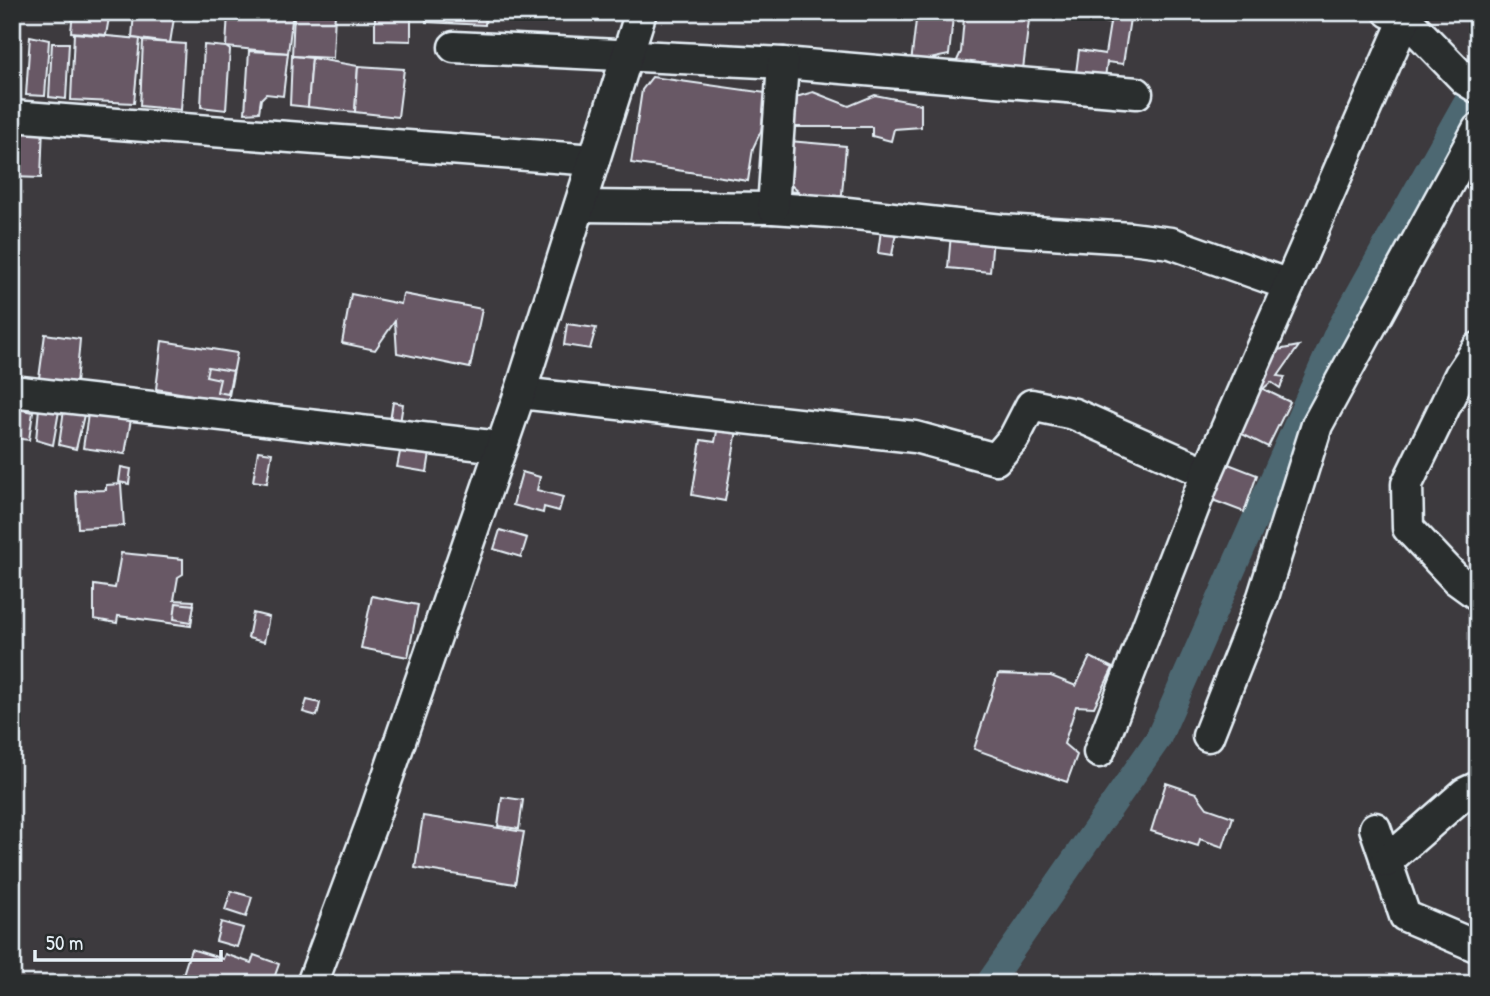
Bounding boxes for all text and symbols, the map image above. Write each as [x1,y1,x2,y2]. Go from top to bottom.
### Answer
scale bar [35,919,220,963]
text: 50 m [46,928,83,957]

